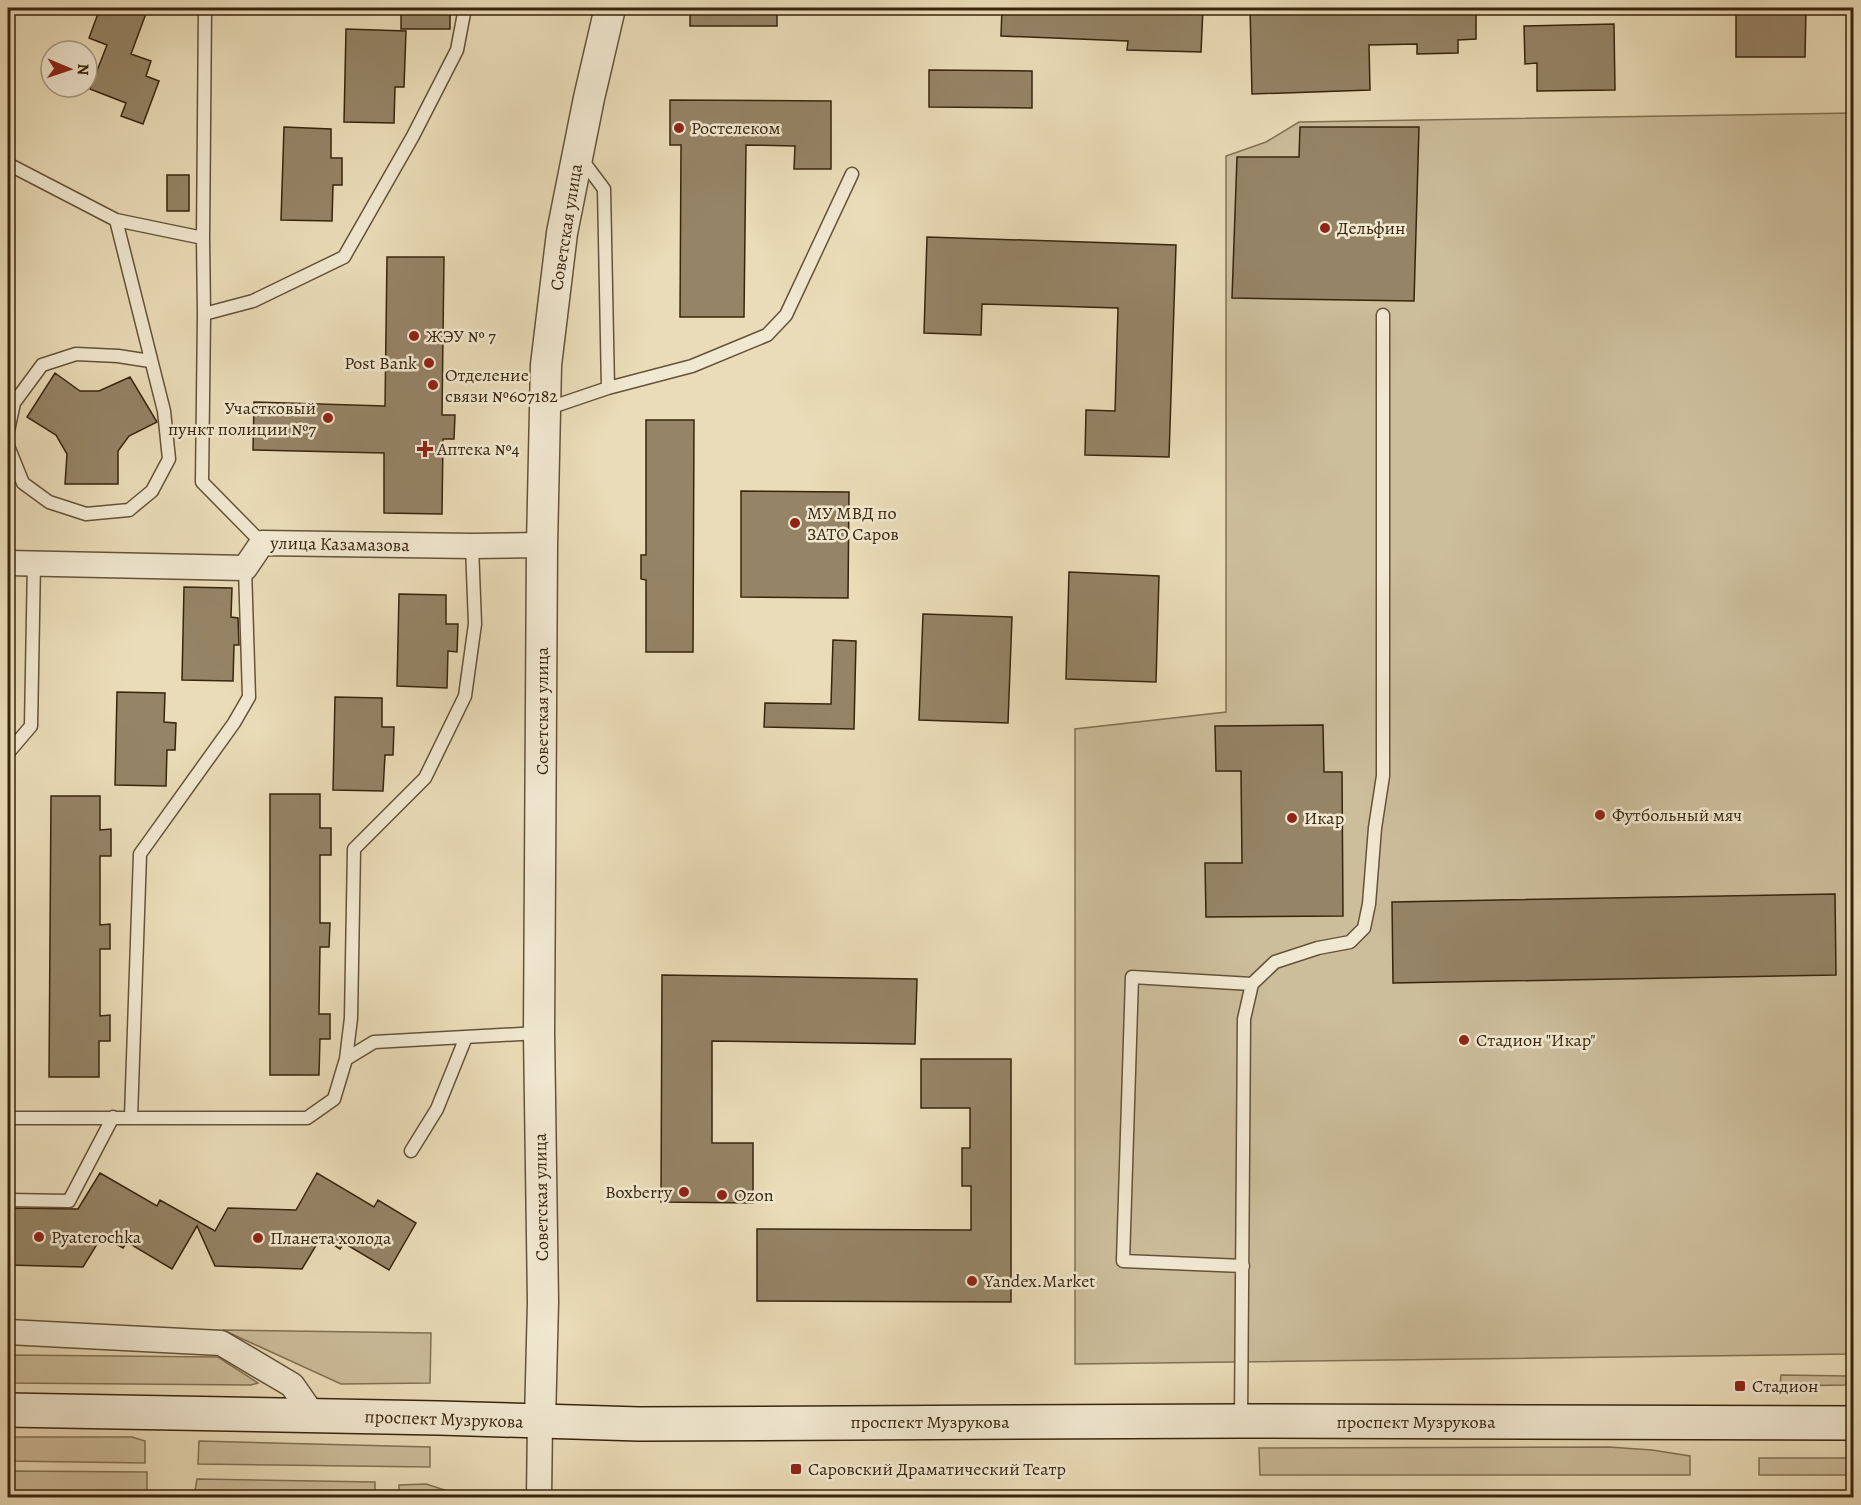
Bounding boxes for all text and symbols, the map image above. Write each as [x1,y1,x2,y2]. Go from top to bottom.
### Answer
north arrow [39,39,99,99]
text: N [72,63,94,76]
place label: Ростелеком [691,116,781,140]
marker: Ростелеком [672,121,686,135]
street label: Советская улица [544,161,588,292]
place label: Дельфин [1337,216,1406,240]
marker: Дельфин [1318,221,1332,235]
place label: ЖЭУ № 7 [426,324,496,348]
marker: ЖЭУ № 7 [407,329,421,343]
place label: Post Bank [344,351,417,375]
marker: Post Bank [422,356,436,370]
place label: Отделение связи №607182 [445,363,558,408]
marker: Отделение связи №607182 [426,378,440,392]
place label: Участковый пункт полиции №7 [168,396,316,441]
marker: Участковый пункт полиции №7 [321,411,335,425]
place label: Аптека №4 [436,437,520,461]
marker: Аптека №4 [418,442,432,456]
place label: МУ МВД по ЗАТО Саров [807,501,899,546]
marker: МУ МВД по ЗАТО Саров [788,516,802,530]
street label: улица Казамазова [269,531,410,557]
street label: Советская улица [530,646,554,775]
place label: Футбольный мяч [1612,803,1742,827]
place label: Икар [1304,806,1344,830]
marker: Футбольный мяч [1593,808,1607,822]
marker: Икар [1285,811,1299,825]
place label: Стадион "Икар" [1476,1028,1596,1052]
marker: Стадион "Икар" [1457,1033,1471,1047]
street label: Советская улица [528,1132,554,1261]
place label: Boxberry [605,1180,673,1204]
place label: Ozon [734,1183,774,1207]
marker: Boxberry [677,1185,691,1199]
marker: Ozon [715,1188,729,1202]
place label: Pyaterochka [51,1225,142,1249]
place label: Планета холода [270,1226,392,1250]
marker: Pyaterochka [32,1230,46,1244]
marker: Планета холода [251,1231,265,1245]
place label: Yandex.Market [983,1269,1095,1293]
marker: Yandex.Market [965,1274,979,1288]
place label: Стадион [1752,1374,1819,1398]
marker: Стадион [1733,1379,1747,1393]
street label: проспект Музрукова [364,1404,525,1434]
street label: проспект Музрукова [851,1410,1010,1434]
street label: проспект Музрукова [1337,1410,1496,1434]
place label: Саровский Драматический Театр [808,1457,1066,1481]
marker: Саровский Драматический Театр [789,1462,803,1476]

